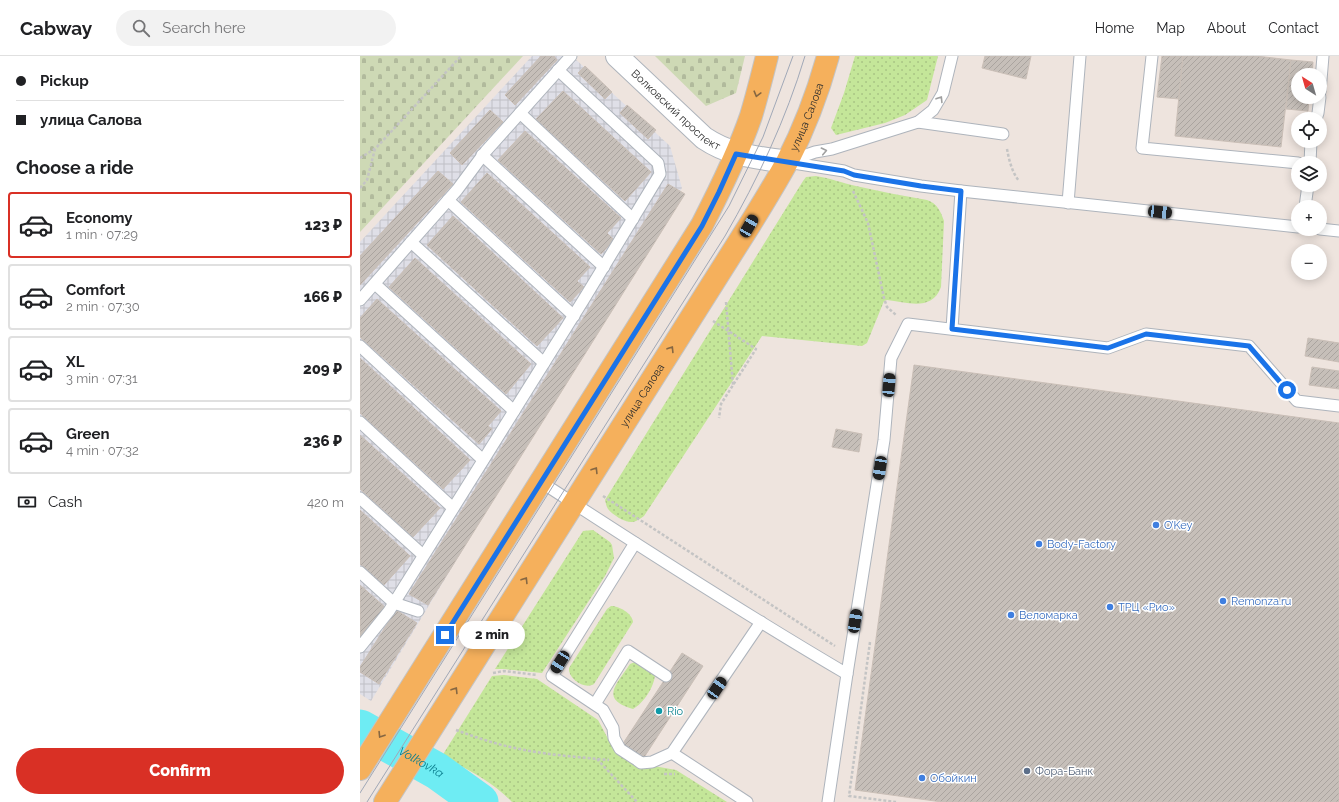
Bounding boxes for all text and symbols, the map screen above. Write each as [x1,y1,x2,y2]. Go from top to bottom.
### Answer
search box [116,10,396,46]
text: Cabway [20,17,92,39]
icon: search [130,17,152,39]
text: Search here [162,19,246,37]
text: Home [1095,20,1134,36]
text: Map [1156,20,1185,36]
text: About [1207,20,1246,36]
text: Contact [1268,20,1319,36]
street label: Волковский проспект [629,67,723,153]
north arrow [1291,68,1327,104]
map controls [1291,68,1327,280]
text: Pickup [40,72,89,90]
street label: улица Салова [787,81,826,153]
one-way arrow [753,90,762,97]
one-way arrow [935,96,942,103]
text: улица Салова [40,111,142,129]
button: locate [1291,112,1327,148]
one-way arrow [821,147,827,155]
button: layers [1291,156,1327,192]
text: Choose a ride [16,157,134,178]
button: + [1291,200,1327,236]
car [1147,205,1173,219]
icon: car [18,207,54,243]
text: Economy [66,209,133,227]
car [738,213,760,239]
text: 123 ₽ [305,216,342,234]
text: 1 min · 07:29 [66,227,138,242]
button: − [1291,244,1327,280]
icon: car [18,279,54,315]
text: Comfort [66,281,125,299]
text: 166 ₽ [304,288,342,306]
text: 2 min · 07:30 [66,299,140,314]
one-way arrow [667,346,674,353]
icon: car [18,351,54,387]
text: XL [66,353,84,371]
text: 209 ₽ [303,360,342,378]
street label: улица Салова [617,361,667,429]
text: 3 min · 07:31 [66,371,137,386]
car [882,373,896,397]
route start [1278,381,1296,399]
icon: car [18,423,54,459]
text: Green [66,425,110,443]
text: 236 ₽ [303,432,342,450]
text: 4 min · 07:32 [66,443,139,458]
car [872,455,888,481]
one-way arrow [590,467,597,474]
icon: cash [16,491,38,513]
text: Cash [48,493,82,511]
text: 420 m [307,495,344,510]
place label: O’Key [1164,519,1192,532]
marker: O’Key [1151,520,1161,530]
place label: Body-Factory [1047,538,1116,551]
marker: Body-Factory [1034,539,1044,549]
one-way arrow [520,577,528,584]
place label: Remonza.ru [1231,595,1291,608]
marker: Remonza.ru [1218,596,1228,606]
place label: ТРЦ «Рио» [1118,601,1175,614]
marker: ТРЦ «Рио» [1105,602,1115,612]
car [847,608,863,634]
place label: Веломарка [1019,609,1078,622]
marker: Веломарка [1006,610,1016,620]
callout: 2 min [459,621,525,649]
route end [436,626,454,644]
text: 2 min [475,627,509,642]
car [549,649,571,675]
car [705,675,729,701]
one-way arrow [451,687,458,694]
place label: Rio [667,705,684,718]
marker: Rio [654,706,664,716]
one-way arrow [379,731,386,738]
water label: Volkovka [396,744,446,781]
button: Confirm [16,748,344,794]
place label: Фора-Банк [1035,765,1093,778]
marker: Фора-Банк [1022,766,1032,776]
place label: Обойкин [930,772,977,785]
marker: Обойкин [917,773,927,783]

